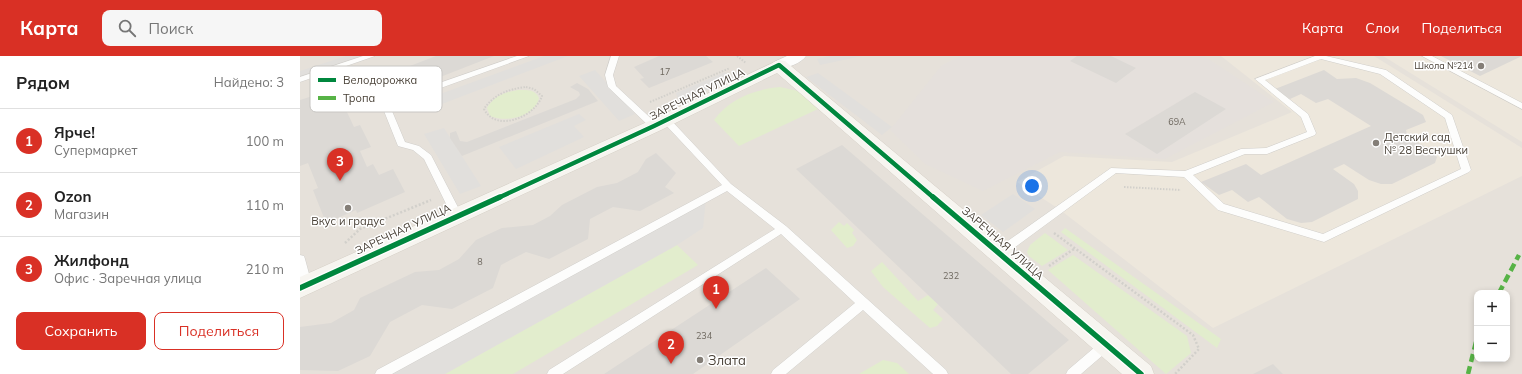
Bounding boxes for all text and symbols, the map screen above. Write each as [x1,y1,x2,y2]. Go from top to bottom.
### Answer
search box [102,10,382,46]
text: Карта [20,16,78,40]
icon: search [116,17,138,39]
text: Поиск [148,19,193,38]
text: Карта [1302,19,1343,37]
text: Слои [1365,19,1400,37]
text: Поделиться [1422,19,1502,37]
place label: Школа №214 [1414,60,1474,71]
marker: Школа №214 [1476,61,1486,71]
street label: ЗАРЕЧНАЯ УЛИЦА [647,65,747,123]
legend [310,66,442,112]
house number: 17 [660,66,670,77]
text: Рядом [16,72,70,93]
text: Велодорожка [343,73,417,87]
text: Найдено: 3 [214,74,284,90]
text: Тропа [343,91,375,105]
house number: 69А [1168,116,1186,127]
text: Ярче! [54,123,95,142]
place label: Детский сад № 28 Веснушки [1384,130,1468,157]
text: 1 [25,133,33,149]
text: 100 m [246,133,284,149]
marker: Детский сад № 28 Веснушки [1371,138,1381,148]
text: Супермаркет [54,142,137,158]
pin: 3 [327,148,353,181]
your location [1022,176,1042,196]
text: Ozon [54,187,91,206]
text: 2 [25,197,33,213]
text: 110 m [246,197,284,213]
street label: ЗАРЕЧНАЯ УЛИЦА [353,201,453,257]
marker: Вкус и градус [343,203,353,213]
street label: ЗАРЕЧНАЯ УЛИЦА [959,204,1047,282]
text: Магазин [54,206,109,222]
place label: Вкус и градус [311,214,385,228]
text: Жилфонд [54,251,129,270]
house number: 8 [477,256,483,267]
text: 3 [25,261,33,277]
text: 210 m [246,261,284,277]
text: Офис · Заречная улица [54,270,202,286]
house number: 232 [943,270,959,281]
pin: 1 [703,276,729,309]
map controls [1474,290,1510,362]
button: + [1474,290,1510,326]
button: Сохранить [16,312,146,350]
button: Поделиться [154,312,284,350]
button: − [1474,326,1510,362]
house number: 234 [696,330,713,341]
pin: 2 [658,331,684,364]
place label: Злата [708,352,746,368]
marker: Злата [695,355,705,365]

